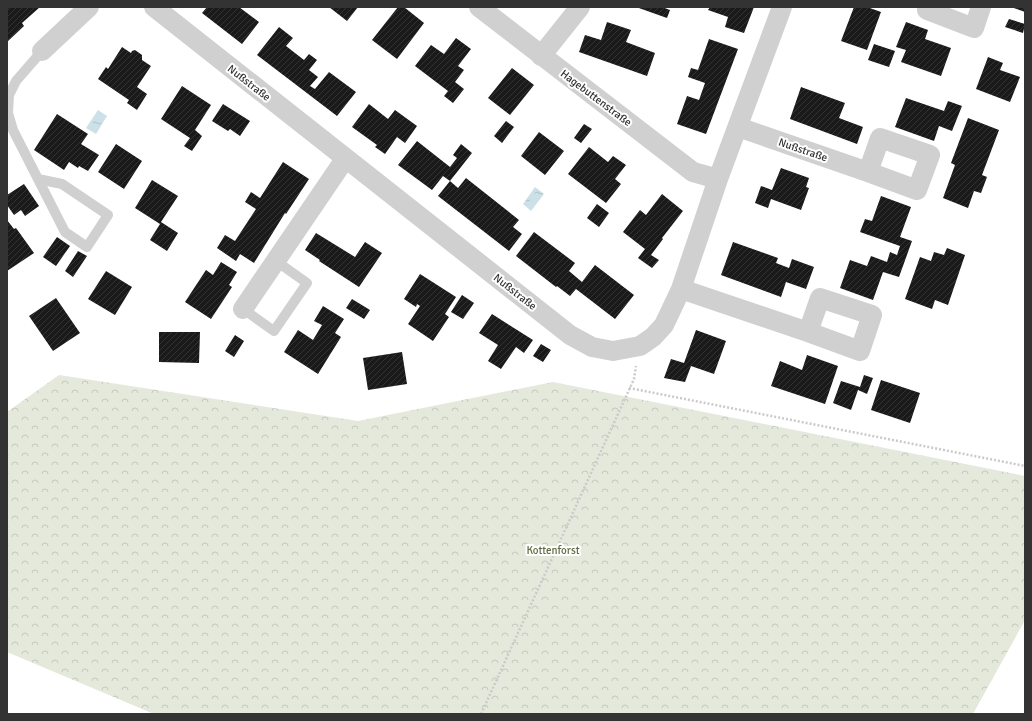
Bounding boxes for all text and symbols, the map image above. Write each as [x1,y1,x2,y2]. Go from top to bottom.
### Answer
street label: Nußstraße [225,62,273,104]
street label: Hagebuttenstraße [558,67,634,129]
street label: Nußstraße [777,136,829,164]
street label: Nußstraße [491,271,539,313]
park label: Kottenforst [526,544,580,557]

